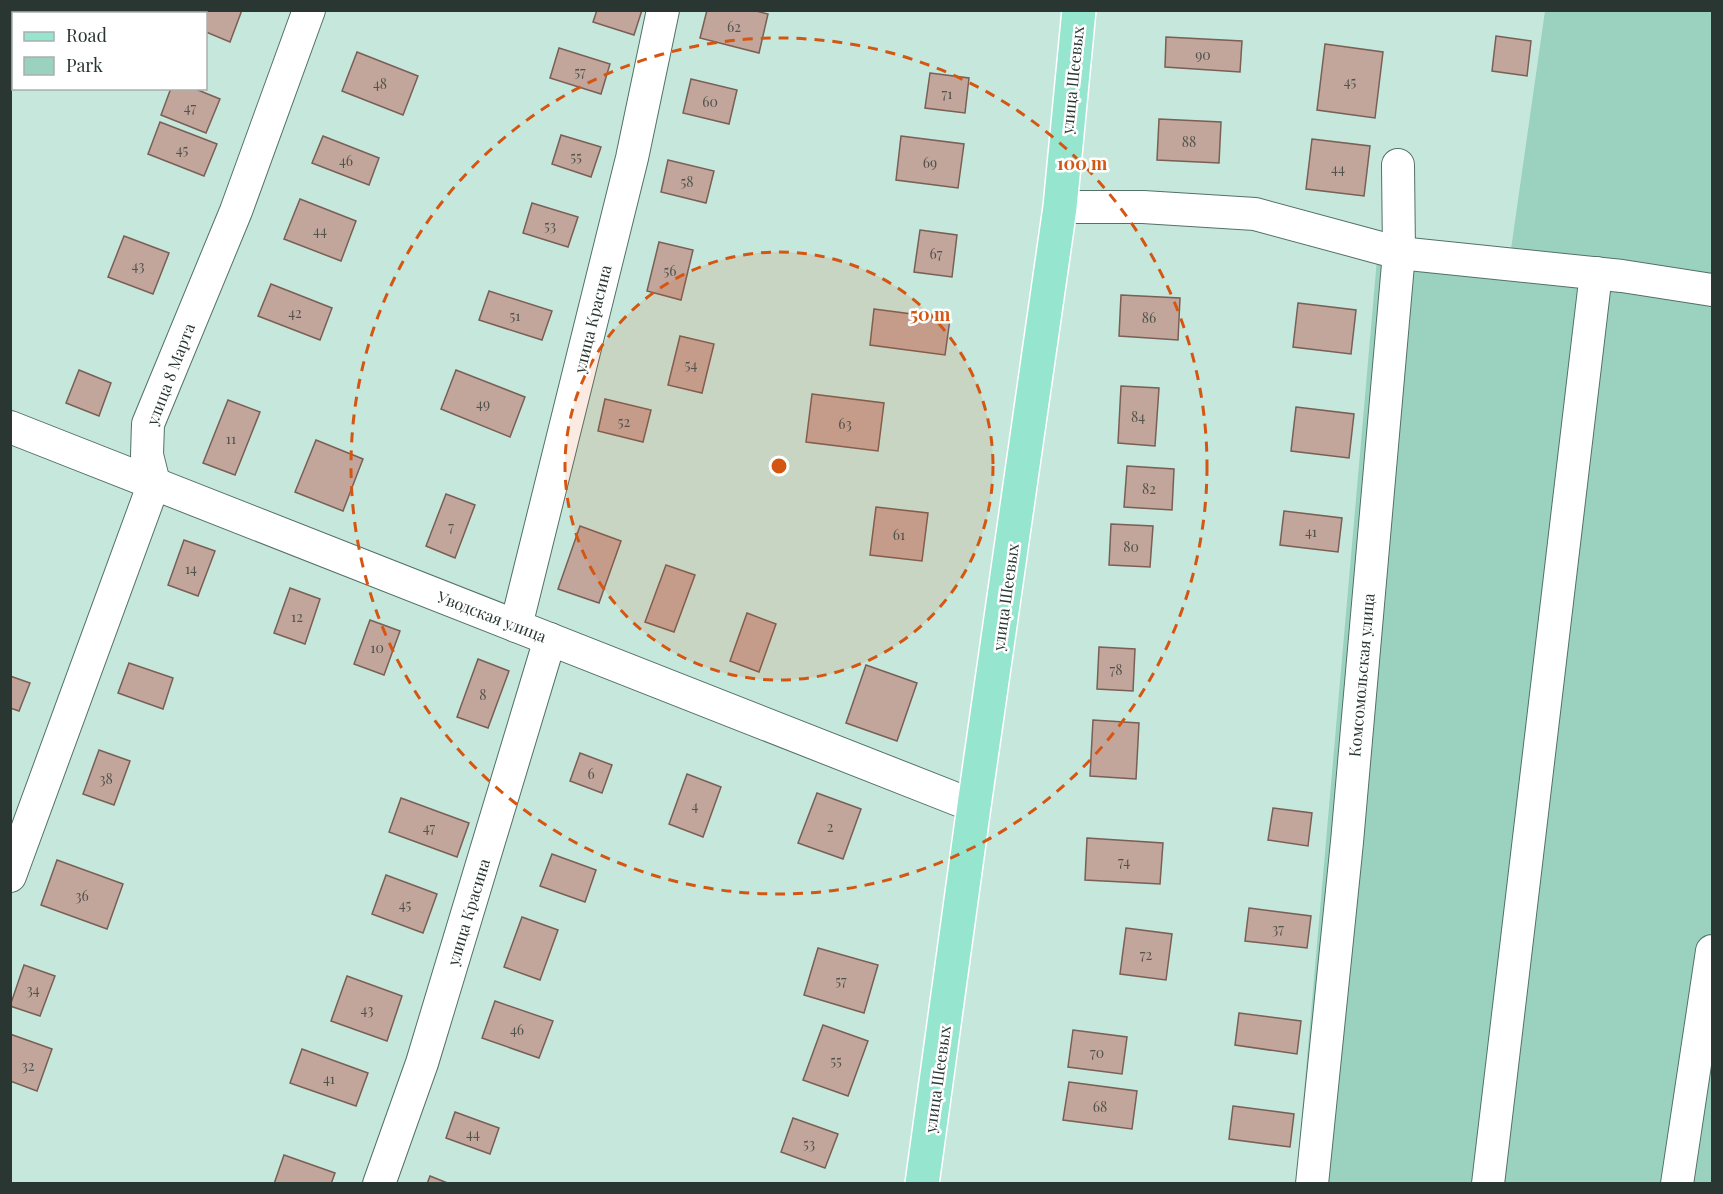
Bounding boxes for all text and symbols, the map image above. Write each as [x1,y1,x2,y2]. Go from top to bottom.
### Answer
legend [12,12,207,90]
house number: 62 [727,17,741,36]
text: Road [66,23,107,47]
street label: улица Шеевых [1056,24,1088,136]
house number: 90 [1195,45,1211,64]
text: Park [66,53,103,77]
house number: 57 [574,62,586,81]
house number: 45 [1344,72,1357,91]
house number: 48 [373,74,387,93]
house number: 71 [942,84,952,103]
house number: 60 [702,92,718,111]
house number: 47 [184,98,197,117]
house number: 88 [1182,132,1196,151]
house number: 45 [176,140,189,159]
house number: 55 [570,147,582,166]
house number: 46 [339,151,353,170]
text: 100 m [1057,151,1108,175]
house number: 69 [923,153,937,172]
house number: 44 [1331,159,1345,178]
house number: 58 [680,172,694,191]
house number: 53 [544,216,556,235]
house number: 44 [313,221,327,240]
house number: 67 [930,244,943,263]
house number: 43 [132,256,144,275]
house number: 56 [663,261,677,280]
street label: улица Красина [568,263,616,376]
text: 50 m [910,302,951,326]
house number: 42 [288,303,302,322]
house number: 51 [510,306,521,325]
house number: 86 [1142,308,1156,327]
street label: улица 8 Марта [141,320,199,429]
house number: 54 [685,355,697,374]
house number: 49 [476,394,490,413]
house number: 84 [1131,407,1145,426]
house number: 52 [618,412,631,431]
house number: 63 [838,414,852,433]
house number: 11 [226,429,236,448]
centre of rings [769,456,789,476]
house number: 82 [1142,479,1156,498]
house number: 7 [448,517,454,536]
house number: 41 [1305,522,1317,541]
house number: 61 [893,525,905,544]
house number: 80 [1123,537,1139,556]
street label: улица Шеевых [987,541,1023,653]
house number: 14 [185,559,197,578]
street label: Уводская улица [433,585,550,646]
street label: Комсомольская улица [1343,592,1379,758]
house number: 12 [291,607,303,626]
house number: 10 [370,638,384,657]
house number: 78 [1110,660,1122,679]
house number: 8 [479,685,487,704]
house number: 6 [587,764,595,783]
house number: 38 [99,769,113,788]
house number: 4 [692,796,699,815]
house number: 2 [827,817,834,836]
house number: 47 [423,818,436,837]
house number: 74 [1118,852,1130,871]
street label: улица Красина [441,856,494,969]
house number: 36 [75,886,89,905]
house number: 45 [399,895,412,914]
house number: 37 [1272,919,1284,938]
house number: 72 [1140,945,1152,964]
house number: 57 [835,971,847,990]
house number: 34 [26,980,40,999]
house number: 43 [361,1000,373,1019]
house number: 46 [510,1020,524,1039]
street label: улица Шеевых [919,1023,955,1135]
house number: 70 [1090,1043,1104,1062]
house number: 55 [830,1051,842,1070]
house number: 32 [21,1056,35,1075]
house number: 41 [323,1069,335,1088]
house number: 68 [1093,1097,1107,1116]
house number: 44 [466,1124,480,1143]
house number: 53 [803,1134,815,1153]

